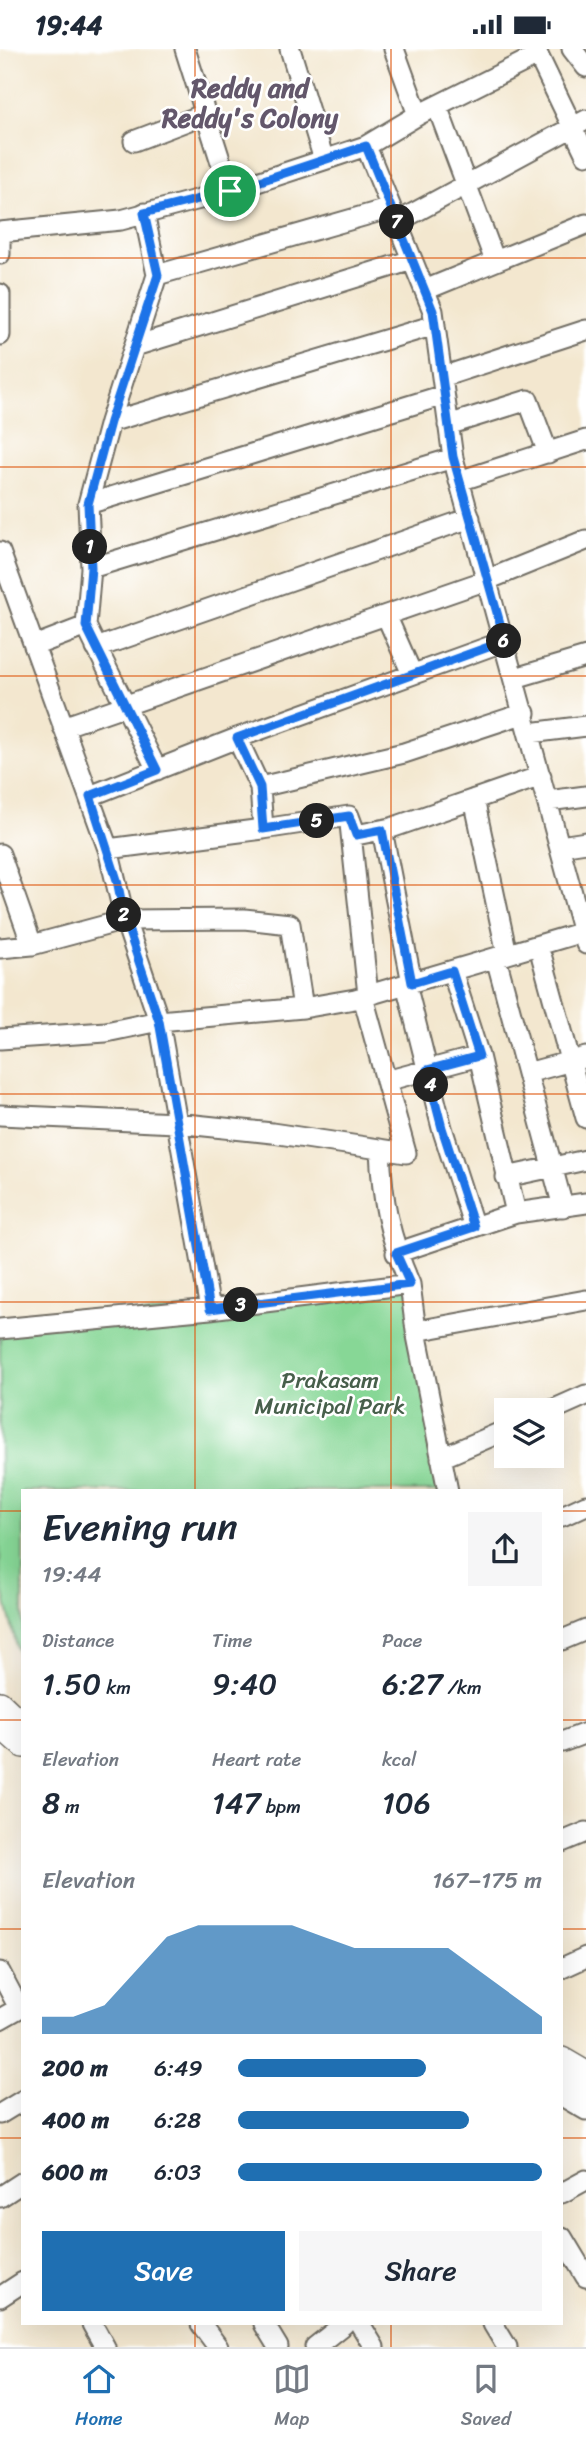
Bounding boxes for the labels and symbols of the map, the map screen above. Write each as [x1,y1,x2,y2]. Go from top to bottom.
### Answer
district label: Reddy and Reddy's Colony [161,65,339,141]
pin [200,161,260,221]
pin: 7 [380,205,414,239]
pin: 1 [72,529,108,565]
pin: 6 [486,623,522,659]
pin: 5 [300,803,334,839]
pin: 2 [106,897,142,933]
pin: 4 [414,1067,448,1103]
pin: 3 [224,1287,258,1323]
park label: Prakasam Municipal Park [254,1360,406,1427]

